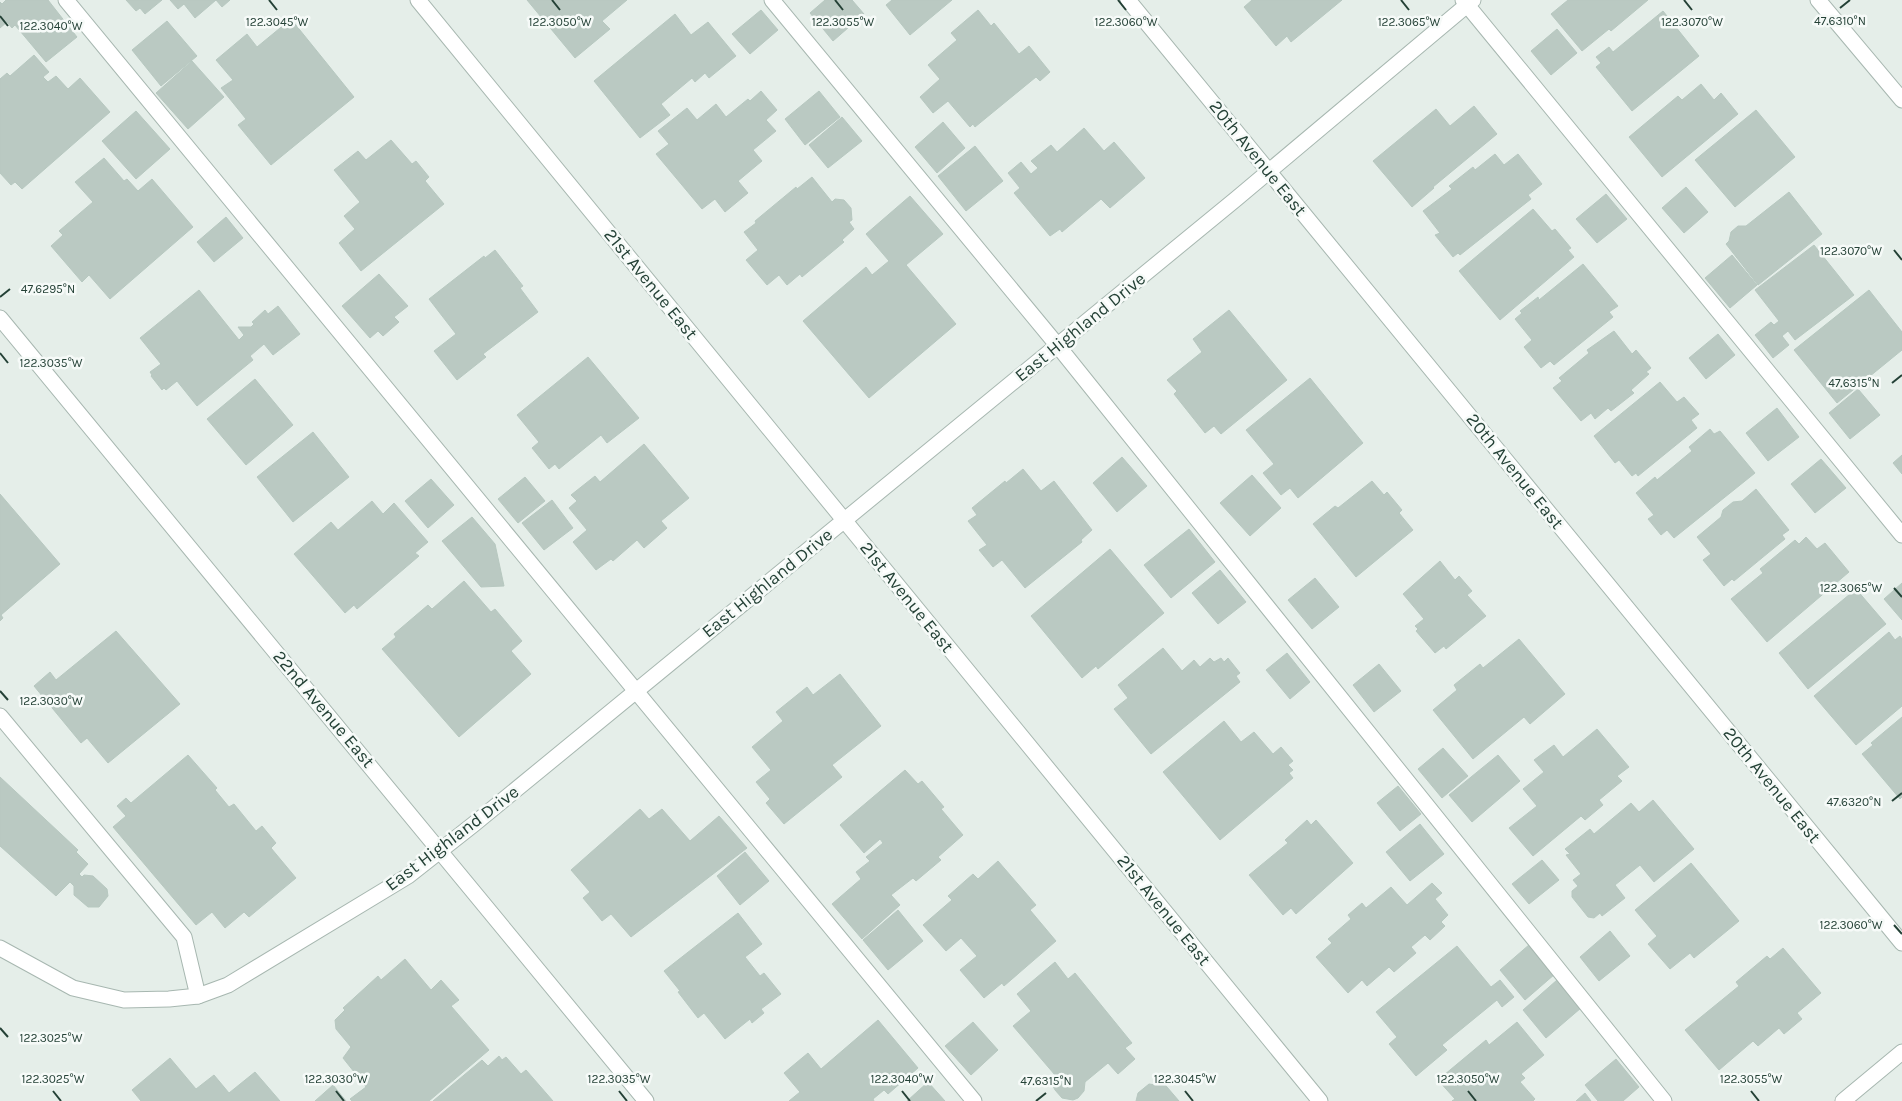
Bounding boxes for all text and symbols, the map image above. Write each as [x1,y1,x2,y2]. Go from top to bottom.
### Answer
text: 47.6310°N [1814,14,1866,28]
text: 122.3045°W [246,15,309,29]
text: 122.3050°W [529,15,592,29]
text: 122.3055°W [812,15,875,29]
text: 122.3060°W [1094,15,1158,29]
text: 122.3065°W [1378,15,1441,29]
text: 122.3070°W [1661,15,1723,29]
text: 122.3040°W [20,19,83,33]
street label: 20th Avenue East [1205,96,1312,221]
street label: 21st Avenue East [599,224,703,344]
text: 122.3070°W [1820,244,1882,258]
street label: East Highland Drive [1010,268,1150,386]
text: 47.6295°N [21,282,75,296]
text: 122.3035°W [20,356,83,370]
text: 47.6315°N [1828,376,1880,390]
street label: 20th Avenue East [1462,409,1569,534]
street label: East Highland Drive [697,524,837,642]
street label: 21st Avenue East [855,537,959,657]
text: 122.3065°W [1820,581,1883,595]
street label: 22nd Avenue East [269,646,380,772]
text: 122.3030°W [19,694,83,708]
street label: 20th Avenue East [1719,723,1826,848]
street label: East Highland Drive [381,781,523,895]
text: 47.6320°N [1827,795,1881,809]
street label: 21st Avenue East [1112,850,1216,970]
text: 122.3060°W [1819,918,1883,932]
text: 122.3025°W [20,1031,83,1045]
text: 122.3025°W [22,1072,85,1086]
text: 122.3030°W [304,1072,368,1086]
text: 122.3035°W [588,1072,651,1086]
text: 122.3040°W [871,1072,934,1086]
text: 122.3045°W [1154,1072,1217,1086]
text: 122.3050°W [1437,1072,1500,1086]
text: 122.3055°W [1720,1072,1783,1086]
text: 47.6315°N [1020,1074,1072,1088]

